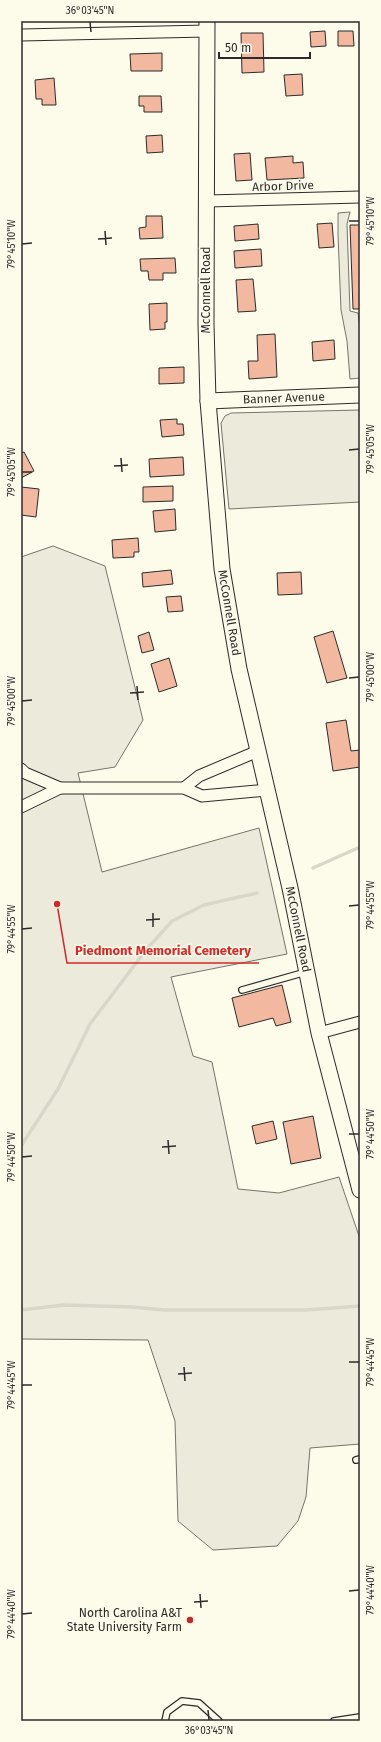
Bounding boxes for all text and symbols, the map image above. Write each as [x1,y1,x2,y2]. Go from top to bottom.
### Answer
text: 36°03'45"N [66,5,114,17]
scale bar [219,34,310,60]
text: 50 m [225,41,251,55]
street label: Arbor Drive [252,178,314,194]
text: 79°45'10"W [365,196,377,245]
text: 79°45'10"W [6,219,18,268]
street label: McConnell Road [199,246,213,334]
street label: Banner Avenue [243,389,325,407]
text: 79°45'05"W [365,424,377,474]
text: 79°45'05"W [6,447,18,497]
street label: McConnell Road [215,569,244,657]
text: 79°45'00"W [365,651,377,702]
text: 79°45'00"W [6,675,18,726]
text: 79°44'55"W [365,880,377,930]
street label: McConnell Road [283,885,314,973]
text: 79°44'55"W [6,904,18,954]
callout: Piedmont Memorial Cemetery [67,938,259,963]
text: Piedmont Memorial Cemetery [75,943,251,958]
text: 79°44'50"W [365,1108,377,1159]
text: 79°44'50"W [6,1131,18,1182]
text: 79°44'45"W [365,1337,377,1386]
text: 79°44'45"W [6,1360,18,1409]
text: 79°44'40"W [365,1564,377,1615]
text: 79°44'40"W [6,1588,18,1639]
place label: North Carolina A&T State University Farm [67,1606,183,1634]
marker: North Carolina A&T State University Farm [185,1615,195,1625]
text: 36°03'45"N [185,1725,233,1737]

